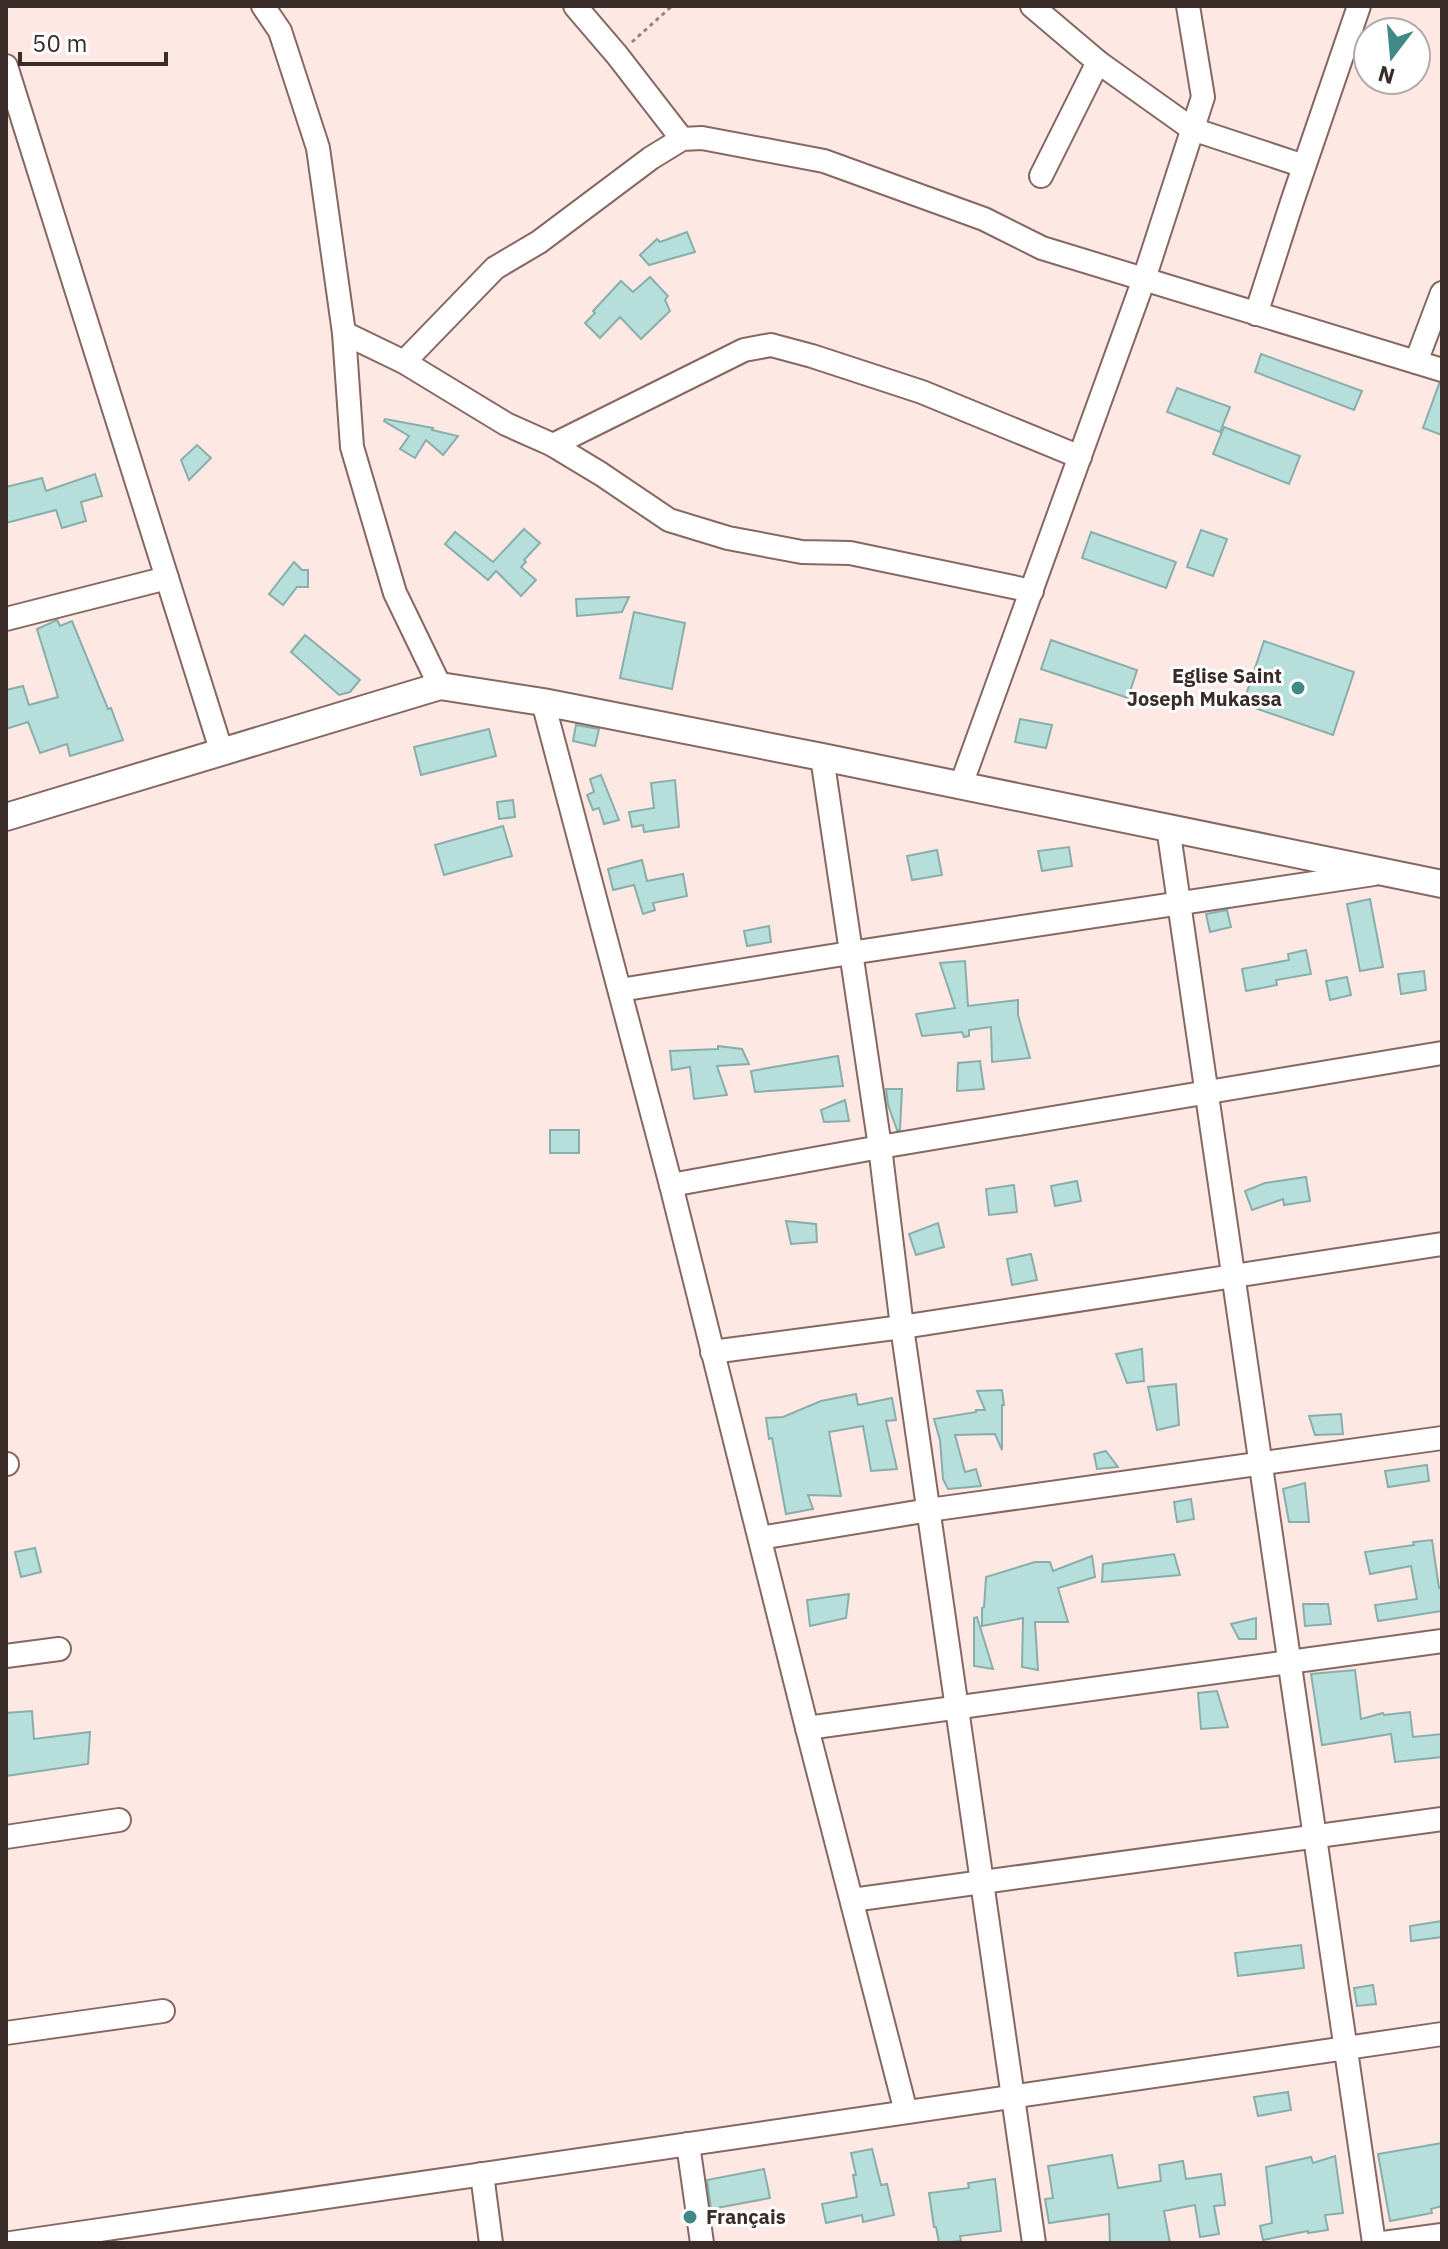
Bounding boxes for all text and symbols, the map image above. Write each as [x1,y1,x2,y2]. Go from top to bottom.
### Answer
scale bar [20,16,166,66]
north arrow [1352,16,1432,96]
text: 50 m [32,27,87,59]
text: N [1375,60,1398,92]
place label: Eglise Saint Joseph Mukassa [1127,662,1282,712]
marker: Eglise Saint Joseph Mukassa [1289,679,1307,697]
place label: Français [706,2203,786,2230]
marker: Français [681,2208,699,2226]

